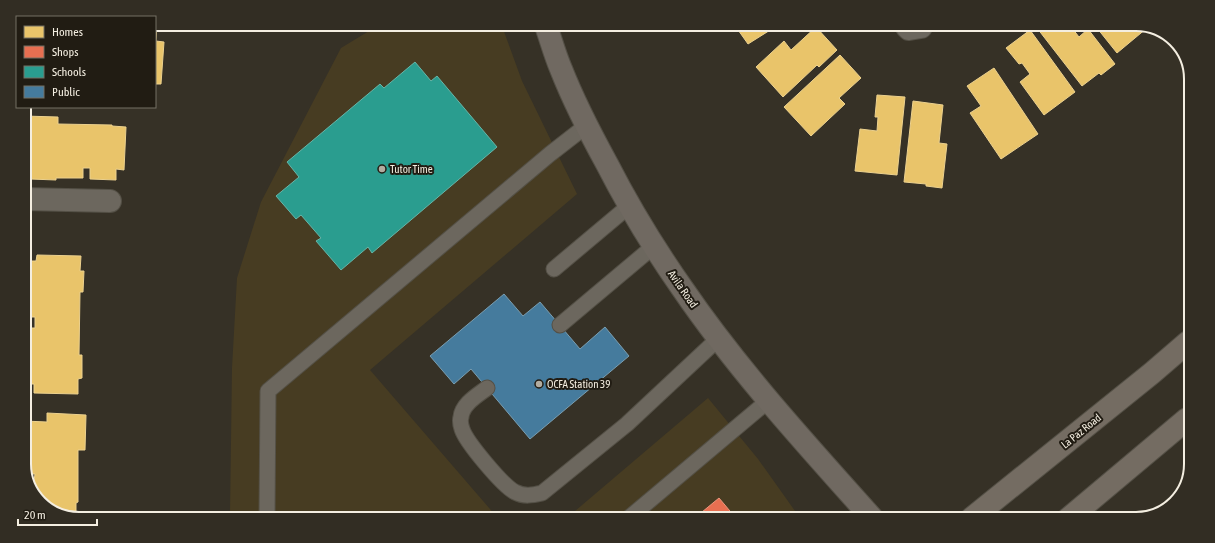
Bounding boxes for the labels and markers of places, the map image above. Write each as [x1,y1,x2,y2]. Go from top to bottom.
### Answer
place label: Tutor Time [390,163,433,175]
marker: Tutor Time [377,164,387,174]
place label: OCFA Station 39 [547,378,610,390]
marker: OCFA Station 39 [534,379,544,389]

